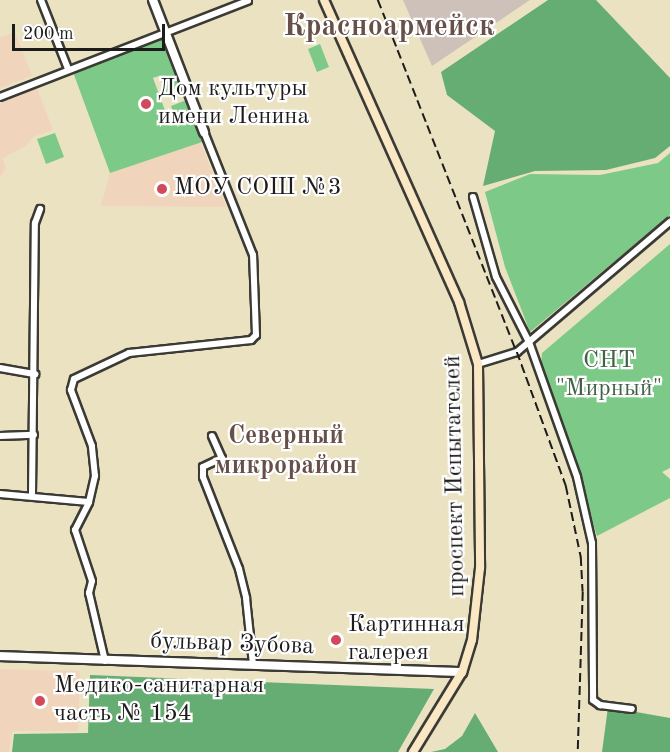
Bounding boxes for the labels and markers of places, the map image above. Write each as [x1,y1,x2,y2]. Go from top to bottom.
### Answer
place label: Дом культуры имени Ленина [158,76,309,132]
marker: Дом культуры имени Ленина [139,97,153,111]
place label: МОУ СОШ №3 [174,175,342,203]
marker: МОУ СОШ №3 [155,182,169,196]
place label: Картинная галерея [348,612,465,668]
marker: Картинная галерея [329,633,343,647]
place label: Медико-санитарная часть № 154 [54,673,264,729]
marker: Медико-санитарная часть № 154 [31,692,49,710]

